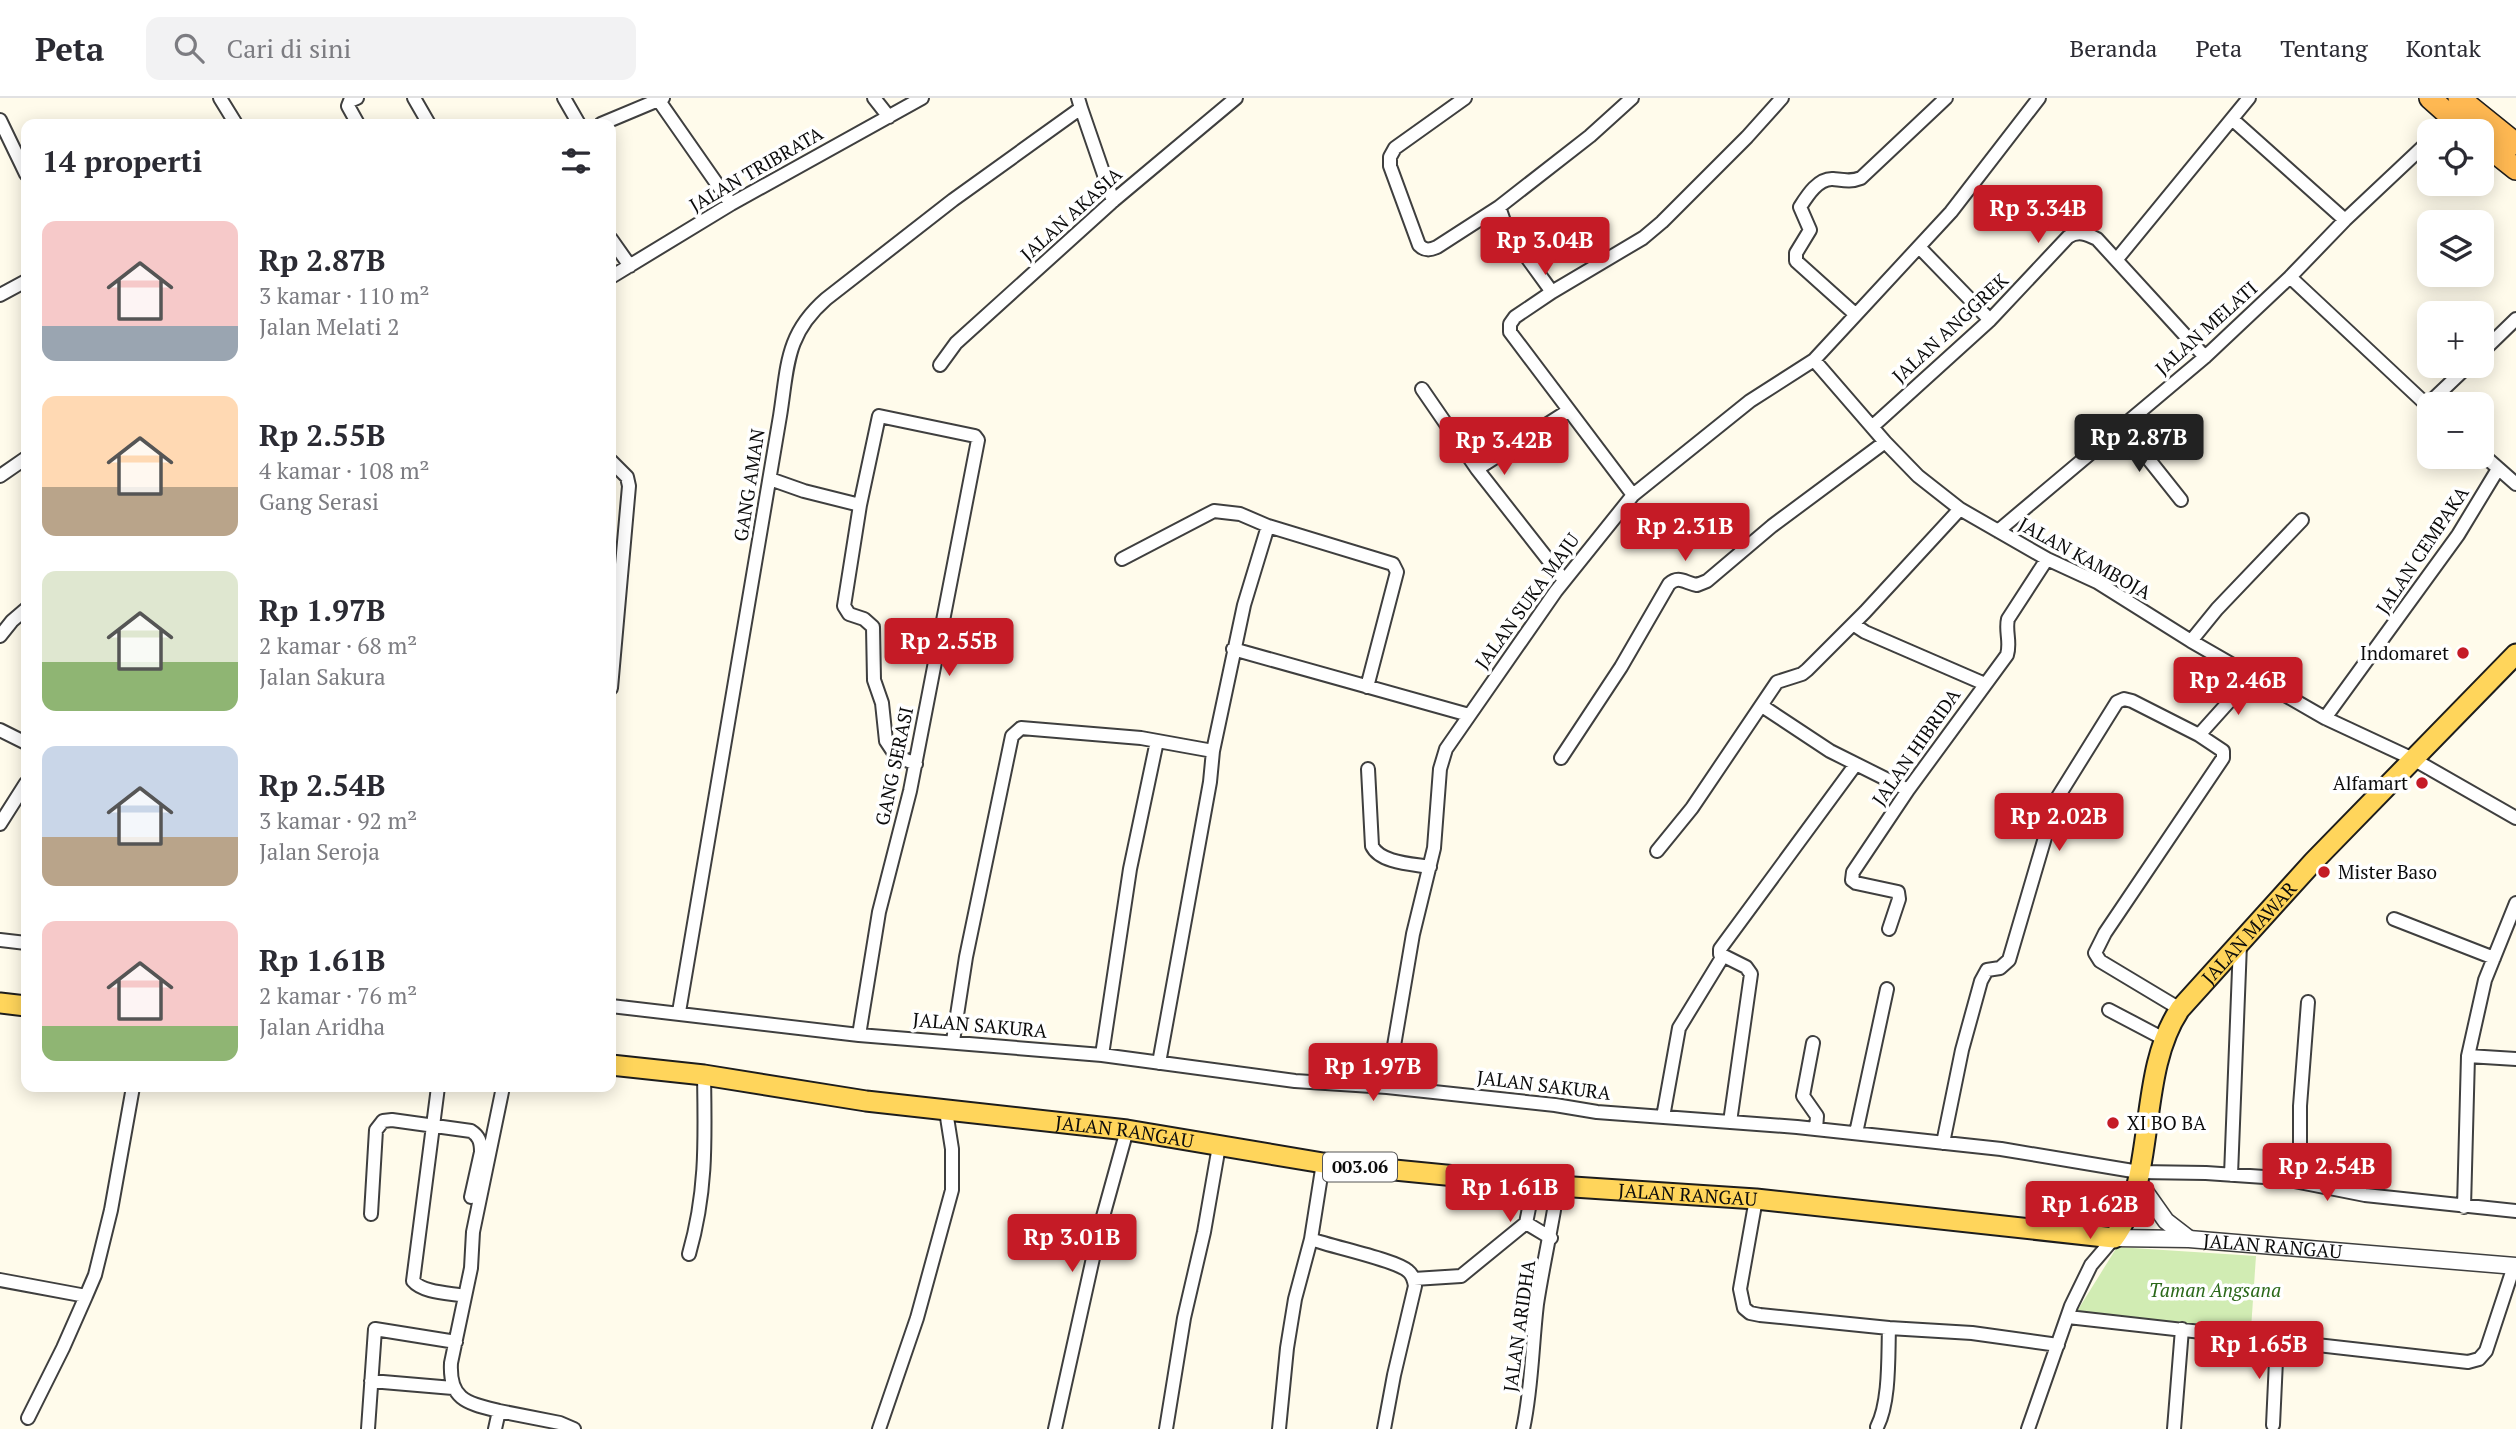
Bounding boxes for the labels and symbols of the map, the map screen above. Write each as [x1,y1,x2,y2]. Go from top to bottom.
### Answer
street label: JALAN TRIBRATA [684,120,827,217]
street label: JALAN AKASIA [1014,161,1127,266]
pin: Rp 3.34B [1966,186,2110,245]
pin: Rp 3.04B [1473,218,1617,277]
street label: JALAN ANGGREK [1886,267,2013,388]
street label: JALAN MELATI [2149,275,2262,380]
pin: Rp 2.87B [2067,414,2211,474]
pin: Rp 3.42B [1432,418,1576,477]
street label: GANG AMAN [727,427,770,543]
street label: JALAN CEMPAKA [2370,481,2474,618]
pin: Rp 2.31B [1613,504,1757,563]
street label: JALAN KAMBOJA [2015,511,2156,604]
street label: JALAN SUKA MAJU [1469,528,1584,674]
pin: Rp 2.55B [877,618,1021,678]
place label: Indomaret [2360,640,2449,665]
marker: Indomaret [2455,645,2471,661]
pin: Rp 2.46B [2166,658,2310,717]
street label: JALAN HIBRIDA [1866,683,1965,810]
street label: GANG SERASI [869,704,918,828]
place label: Alfamart [2333,770,2408,795]
marker: Alfamart [2414,775,2430,791]
pin: Rp 2.02B [1987,794,2131,853]
place label: Mister Baso [2338,859,2437,884]
marker: Mister Baso [2316,864,2332,880]
street label: JALAN MAWAR [2196,876,2302,989]
street label: JALAN SAKURA [912,1006,1048,1043]
pin: Rp 1.97B [1301,1044,1445,1103]
street label: JALAN SAKURA [1476,1064,1612,1105]
street label: JALAN RANGAU [1054,1109,1196,1153]
place label: XI BO BA [2127,1110,2206,1135]
marker: XI BO BA [2105,1115,2121,1131]
pin: Rp 2.54B [2255,1144,2399,1203]
road number: 003.06 [1323,1152,1397,1182]
pin: Rp 1.61B [1438,1164,1582,1224]
street label: JALAN RANGAU [1617,1177,1758,1211]
pin: Rp 1.62B [2018,1182,2162,1241]
pin: Rp 3.01B [1000,1214,1144,1274]
street label: JALAN RANGAU [2202,1227,2343,1264]
street label: JALAN ARIDHA [1497,1258,1540,1394]
park label: Taman Angsana [2149,1277,2281,1302]
pin: Rp 1.65B [2187,1322,2331,1381]

